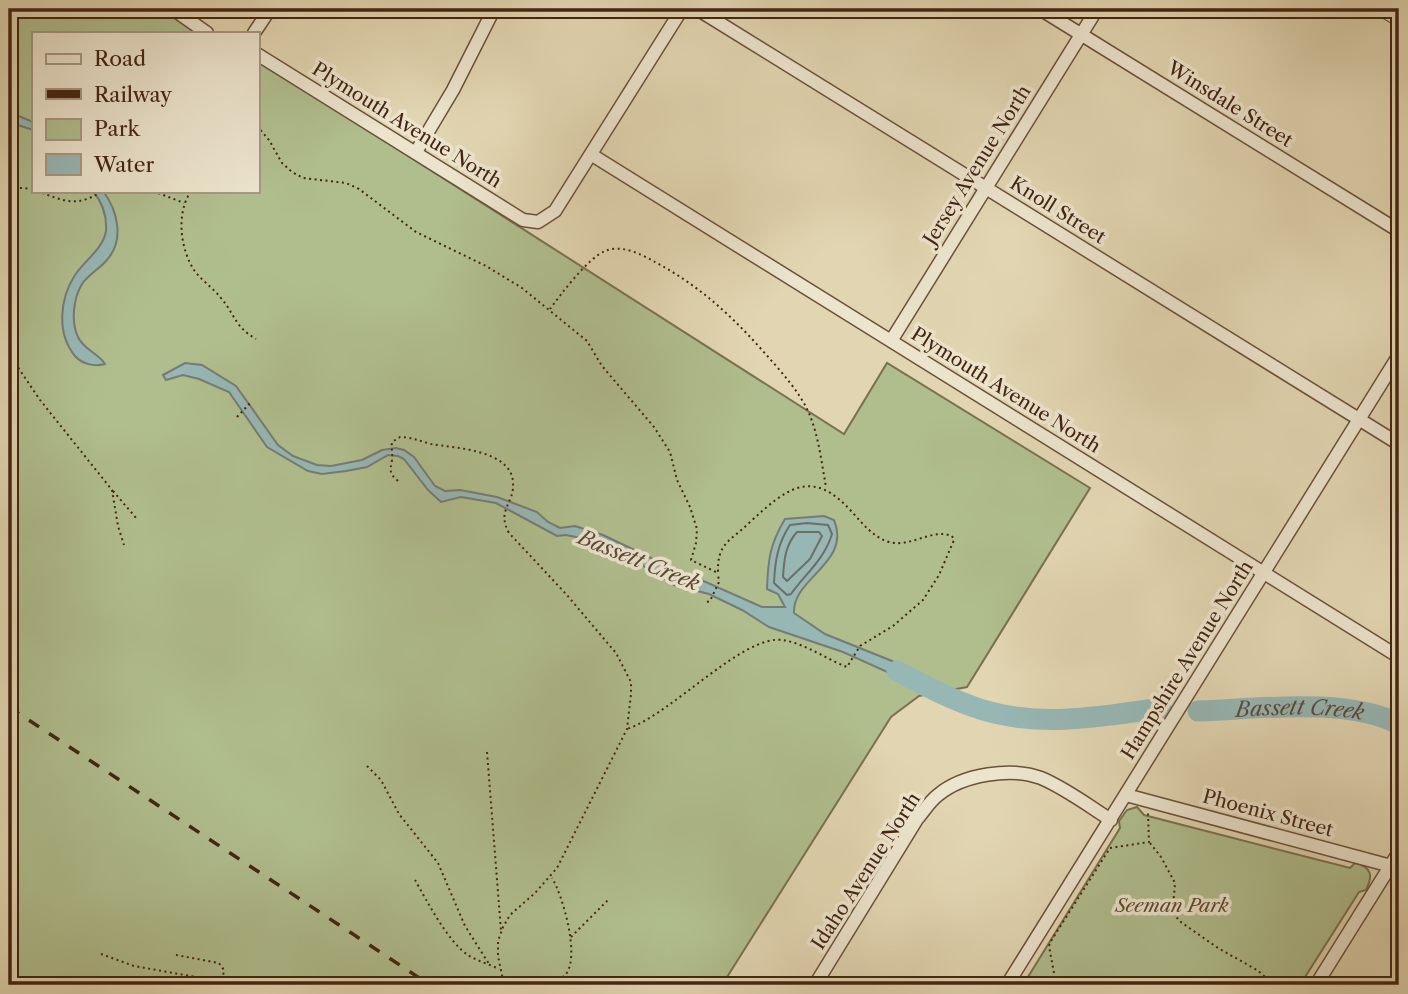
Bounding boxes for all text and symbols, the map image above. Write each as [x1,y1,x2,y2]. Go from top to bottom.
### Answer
legend [32,32,259,192]
text: Road [94,46,146,71]
street label: Winsdale Street [1162,56,1297,152]
street label: Plymouth Avenue North [308,57,506,193]
street label: Jersey Avenue North [917,81,1036,252]
text: Railway [94,82,172,107]
text: Park [94,116,140,141]
text: Water [93,152,154,177]
street label: Knoll Street [1006,171,1110,249]
street label: Plymouth Avenue North [907,322,1105,458]
water label: Bassett Creek [573,524,703,596]
street label: Hampshire Avenue North [1116,556,1258,764]
water label: Bassett Creek [1233,694,1366,725]
street label: Phoenix Street [1200,785,1336,842]
street label: Idaho Avenue North [807,788,925,954]
park label: Seeman Park [1114,894,1229,917]

